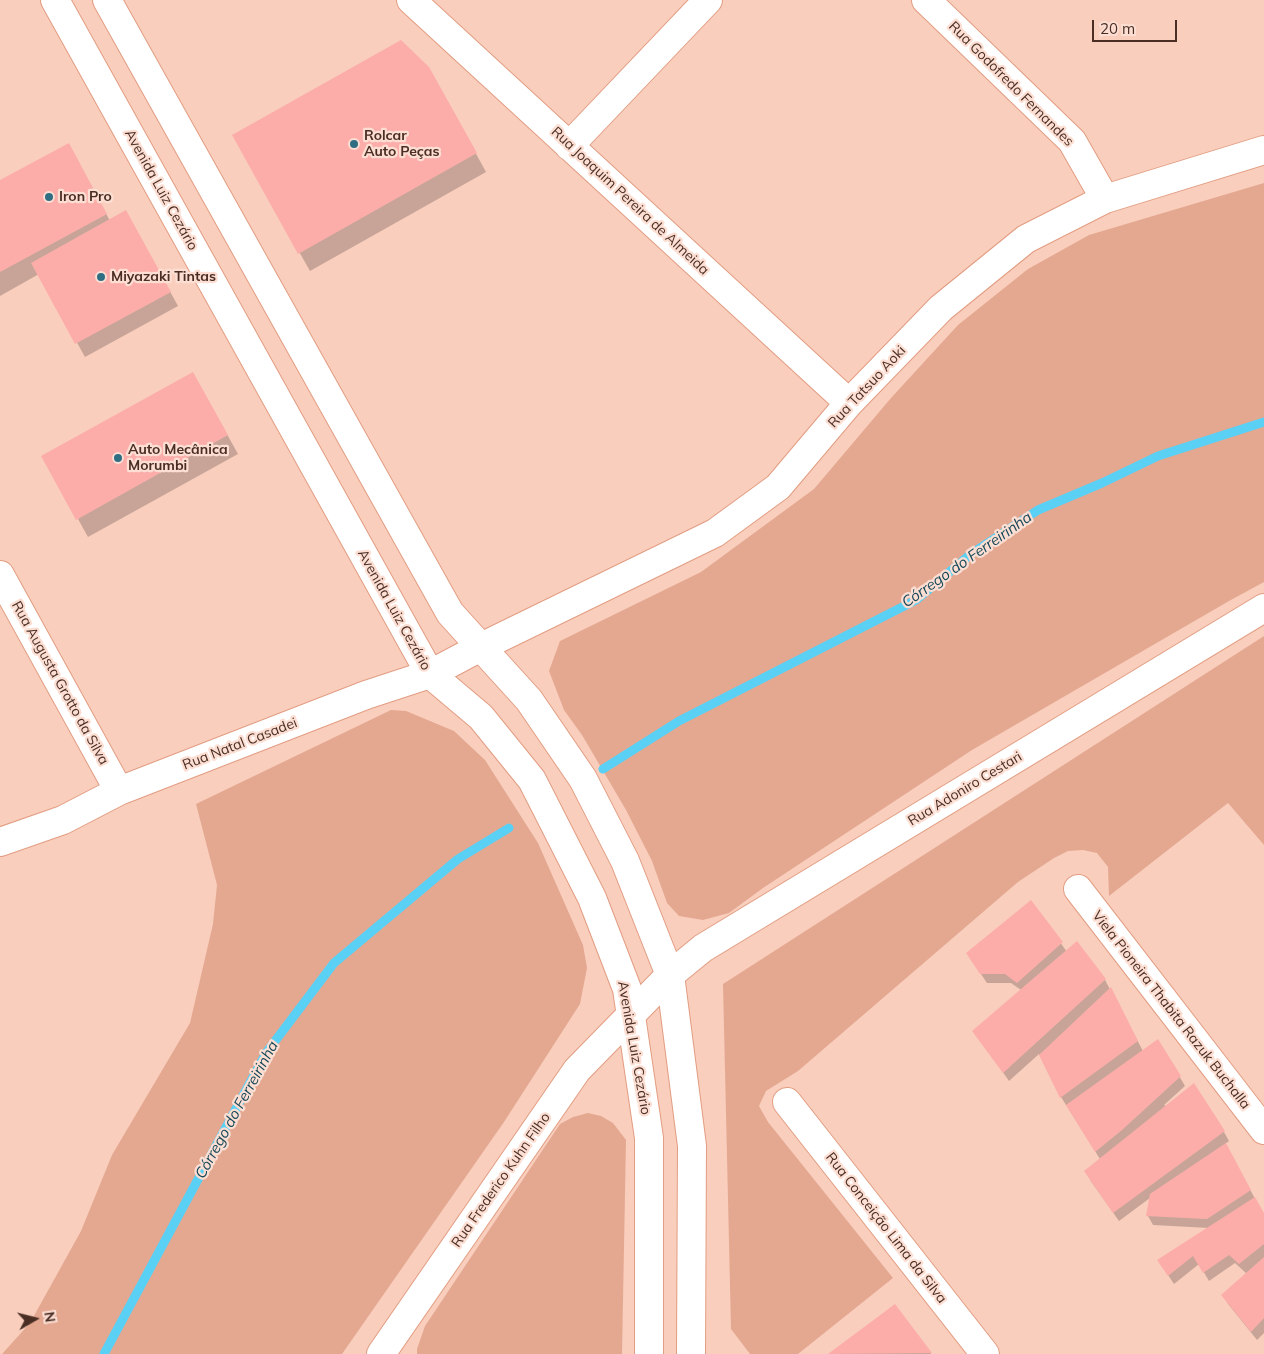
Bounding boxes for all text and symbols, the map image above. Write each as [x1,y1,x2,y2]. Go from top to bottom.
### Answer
scale bar [1094,10,1179,42]
street label: Rua Godofredo Fernandes [945,18,1077,150]
text: 20 m [1100,19,1135,38]
street label: Rua Joaquim Pereira de Almeida [548,123,712,279]
street label: Avenida Luiz Cezário [121,127,201,253]
place label: Rolcar Auto Peças [364,128,440,160]
marker: Rolcar Auto Peças [348,138,360,150]
place label: Iron Pro [59,189,112,205]
marker: Iron Pro [43,191,55,203]
place label: Miyazaki Tintas [111,269,216,285]
marker: Miyazaki Tintas [95,271,107,283]
street label: Rua Tatsuo Aoki [825,343,909,431]
place label: Auto Mecânica Morumbi [128,442,228,474]
marker: Auto Mecânica Morumbi [112,452,124,464]
water label: Córrego do Ferreirinha [898,508,1036,612]
street label: Avenida Luiz Cezário [354,547,434,673]
street label: Rua Augusta Grotto da Silva [8,598,112,768]
street label: Rua Natal Casadei [180,714,300,774]
street label: Rua Adoniro Cestari [905,748,1025,830]
street label: Viela Pioneira Thabita Razuk Buchalla [1088,908,1254,1112]
street label: Avenida Luiz Cezário [614,980,654,1116]
water label: Córrego do Ferreirinha [192,1038,282,1182]
street label: Rua Frederico Kuhn Filho [448,1109,554,1251]
street label: Rua Conceição Lima da Silva [822,1149,950,1307]
north arrow [10,1294,60,1344]
text: N [40,1310,60,1323]

